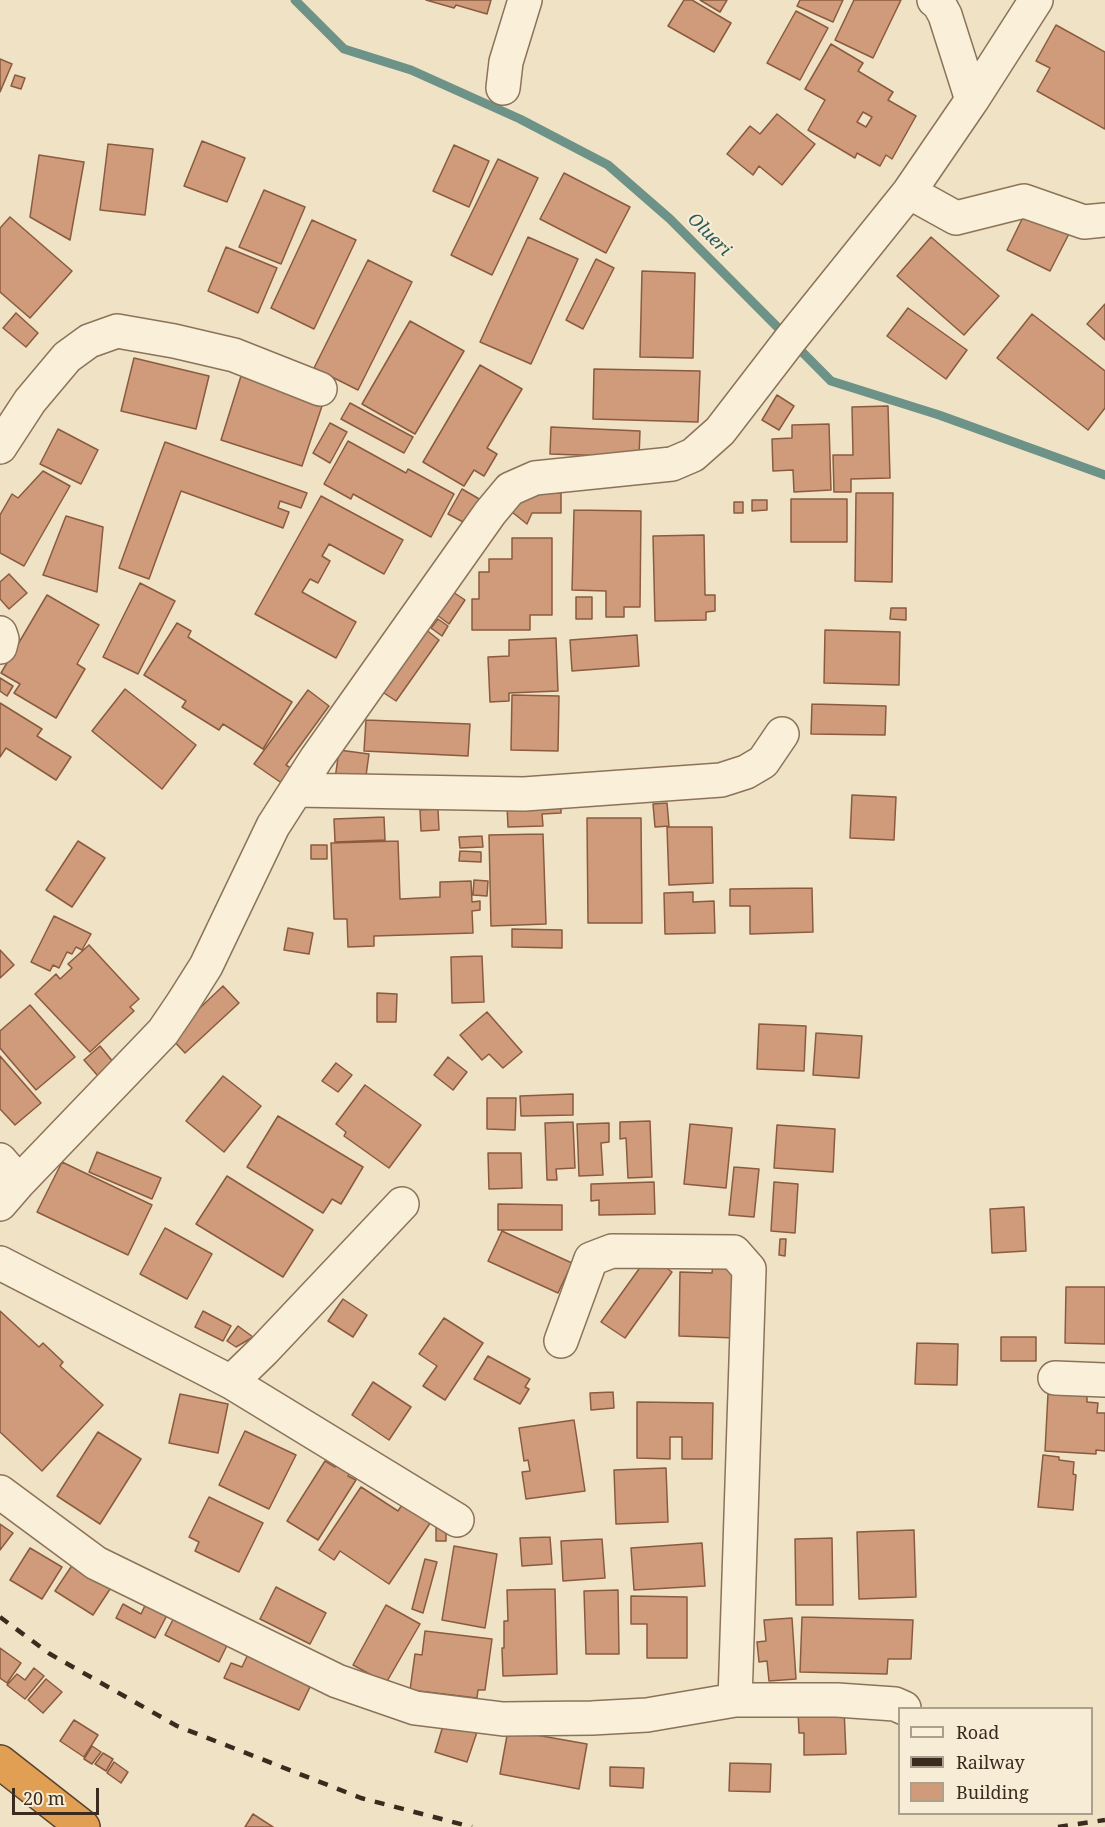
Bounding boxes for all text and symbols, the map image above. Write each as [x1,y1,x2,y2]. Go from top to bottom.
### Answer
water label: Olueri [683,209,735,261]
legend [898,1707,1093,1815]
text: Road [956,1720,999,1744]
text: Railway [956,1750,1025,1774]
scale bar [15,1776,102,1814]
text: Building [956,1780,1029,1804]
text: 20 m [23,1786,65,1810]

